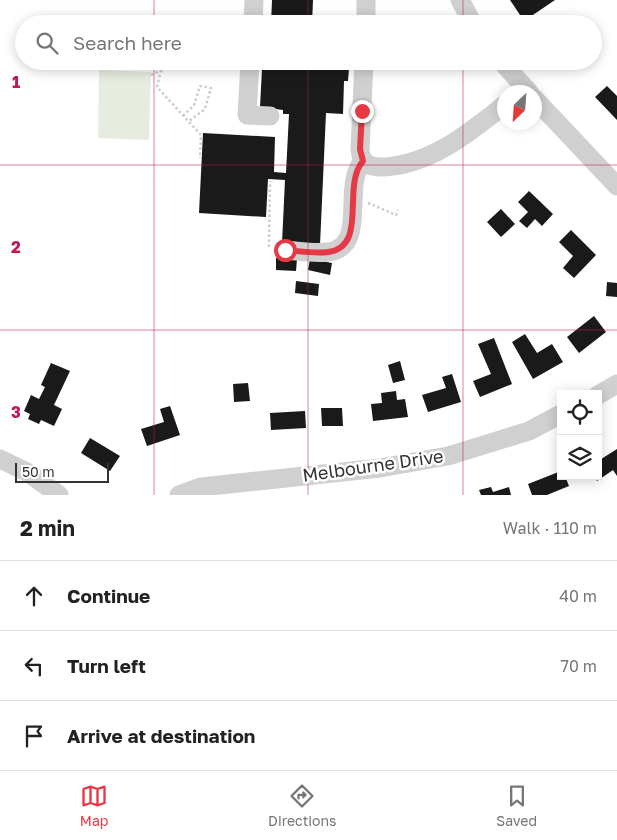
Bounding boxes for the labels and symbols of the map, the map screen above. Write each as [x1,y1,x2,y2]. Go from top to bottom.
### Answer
text: 1 [12,72,20,92]
north arrow [497,85,542,130]
route end [351,100,374,123]
text: 2 [11,237,21,257]
route start [274,239,297,262]
text: 3 [11,402,21,422]
street label: Melbourne Drive [301,444,445,486]
scale bar [15,460,109,483]

